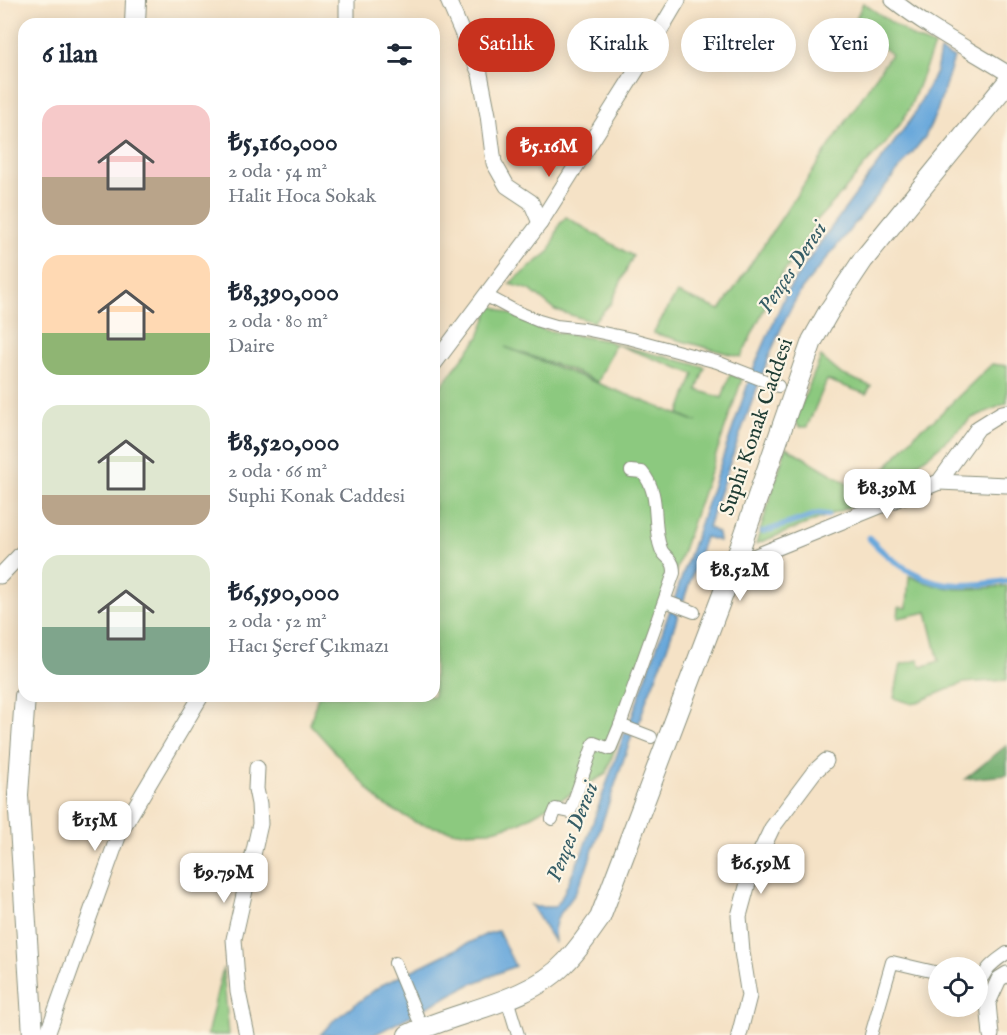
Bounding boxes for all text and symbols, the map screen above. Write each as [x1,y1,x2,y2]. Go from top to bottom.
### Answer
chip: Satılık [458,18,555,72]
chip: Kiralık [567,18,669,72]
chip: Filtreler [681,18,796,72]
chip: Yeni [808,18,889,72]
text: 6 ilan [42,38,98,71]
icon: filters [383,38,416,71]
text: ₺5,160,000 [228,126,338,159]
pin: ₺5.16M [500,127,598,178]
icon: home [90,129,162,201]
text: ₺5.16M [520,134,578,159]
text: 2 oda · 54 m² [228,159,327,184]
text: Halit Hoca Sokak [228,184,376,209]
water label: Pençes Deresi [752,215,835,319]
text: ₺8,390,000 [228,276,339,309]
icon: home [90,279,162,351]
text: 2 oda · 80 m² [228,309,328,334]
text: Daire [228,334,275,359]
street label: Suphi Konak Caddesi [714,335,800,519]
text: ₺8,520,000 [228,426,340,459]
icon: home [90,429,162,501]
text: 2 oda · 66 m² [228,459,327,484]
pin: ₺8.39M [838,469,936,520]
text: ₺8.39M [858,476,916,501]
text: Suphi Konak Caddesi [228,484,405,509]
pin: ₺8.52M [691,551,789,602]
text: ₺8.52M [711,558,769,583]
text: ₺6,590,000 [228,576,340,609]
icon: home [90,579,162,651]
text: 2 oda · 52 m² [228,609,327,634]
text: Hacı Şeref Çıkmazı [228,634,389,659]
water label: Pençes Deresi [540,777,606,886]
pin: ₺15M [59,801,131,852]
text: ₺15M [73,808,117,833]
pin: ₺6.59M [712,844,810,895]
text: ₺6.59M [732,851,790,876]
pin: ₺9.79M [175,853,273,904]
text: ₺9.79M [194,860,254,885]
map controls [928,957,988,1017]
button: locate [928,957,988,1017]

